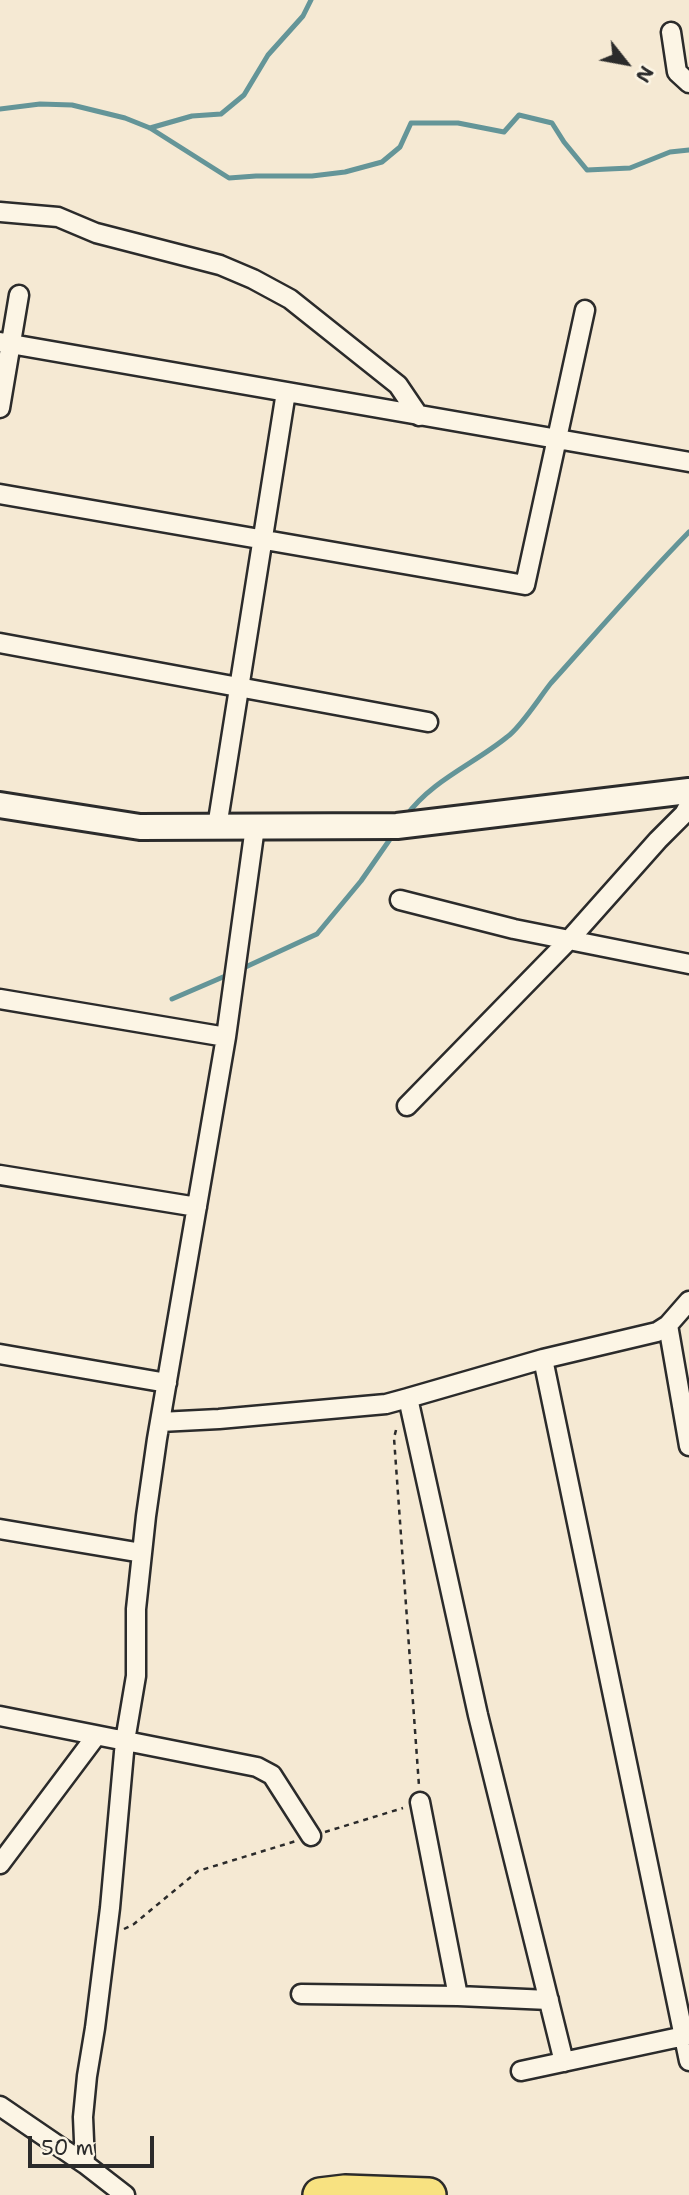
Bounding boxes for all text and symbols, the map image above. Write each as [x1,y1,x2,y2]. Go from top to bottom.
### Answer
north arrow [591,28,661,98]
text: N [630,61,659,87]
scale bar [32,2122,158,2166]
text: 50 m [41,2134,94,2162]

